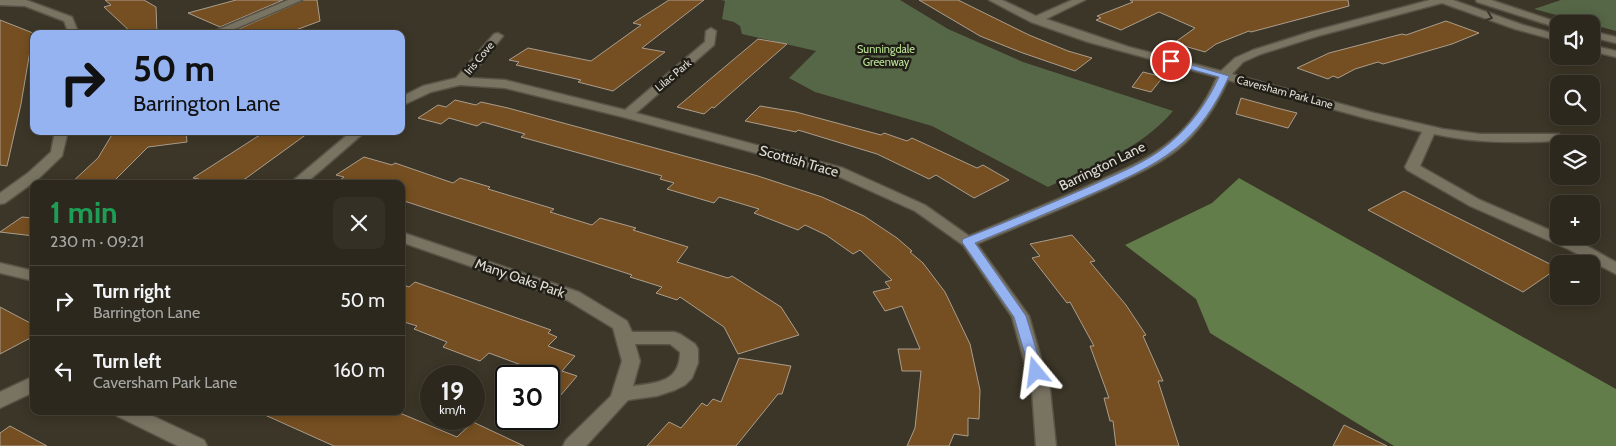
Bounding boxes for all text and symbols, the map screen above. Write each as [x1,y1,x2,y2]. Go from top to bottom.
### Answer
one-way arrow [1484,11,1492,21]
map controls [1550,15,1600,305]
button: sound [1550,15,1600,65]
street label: Iris Cove [461,38,497,77]
pin [1150,40,1192,82]
park label: Sunningdale Greenway [857,42,915,69]
text: 50 m [133,47,215,90]
icon: arrive [1157,47,1185,75]
icon: right [50,50,115,115]
street label: Lilac Park [652,56,694,94]
street label: Caversham Park Lane [1235,72,1335,112]
button: search [1550,75,1600,125]
text: Barrington Lane [133,90,280,117]
button: layers [1550,135,1600,185]
street label: Barrington Lane [1056,137,1148,195]
street label: Scottish Trace [757,141,841,181]
text: 1 min [50,194,118,231]
button: + [1550,195,1600,245]
button: close [333,197,385,249]
text: 230 m · 09:21 [50,232,144,251]
street label: Many Oaks Park [473,254,568,302]
button: − [1550,255,1600,305]
text: Turn right [93,280,171,303]
icon: right [50,287,78,315]
text: 50 m [341,289,385,312]
text: Barrington Lane [93,303,200,322]
position arrow [1009,345,1061,397]
text: Turn left [93,350,161,373]
icon: left [50,357,78,385]
text: 160 m [334,359,385,382]
speed limit sign: 30 [495,365,560,430]
text: Caversham Park Lane [93,373,237,392]
text: 19 [441,376,464,406]
text: km/h [439,402,466,417]

